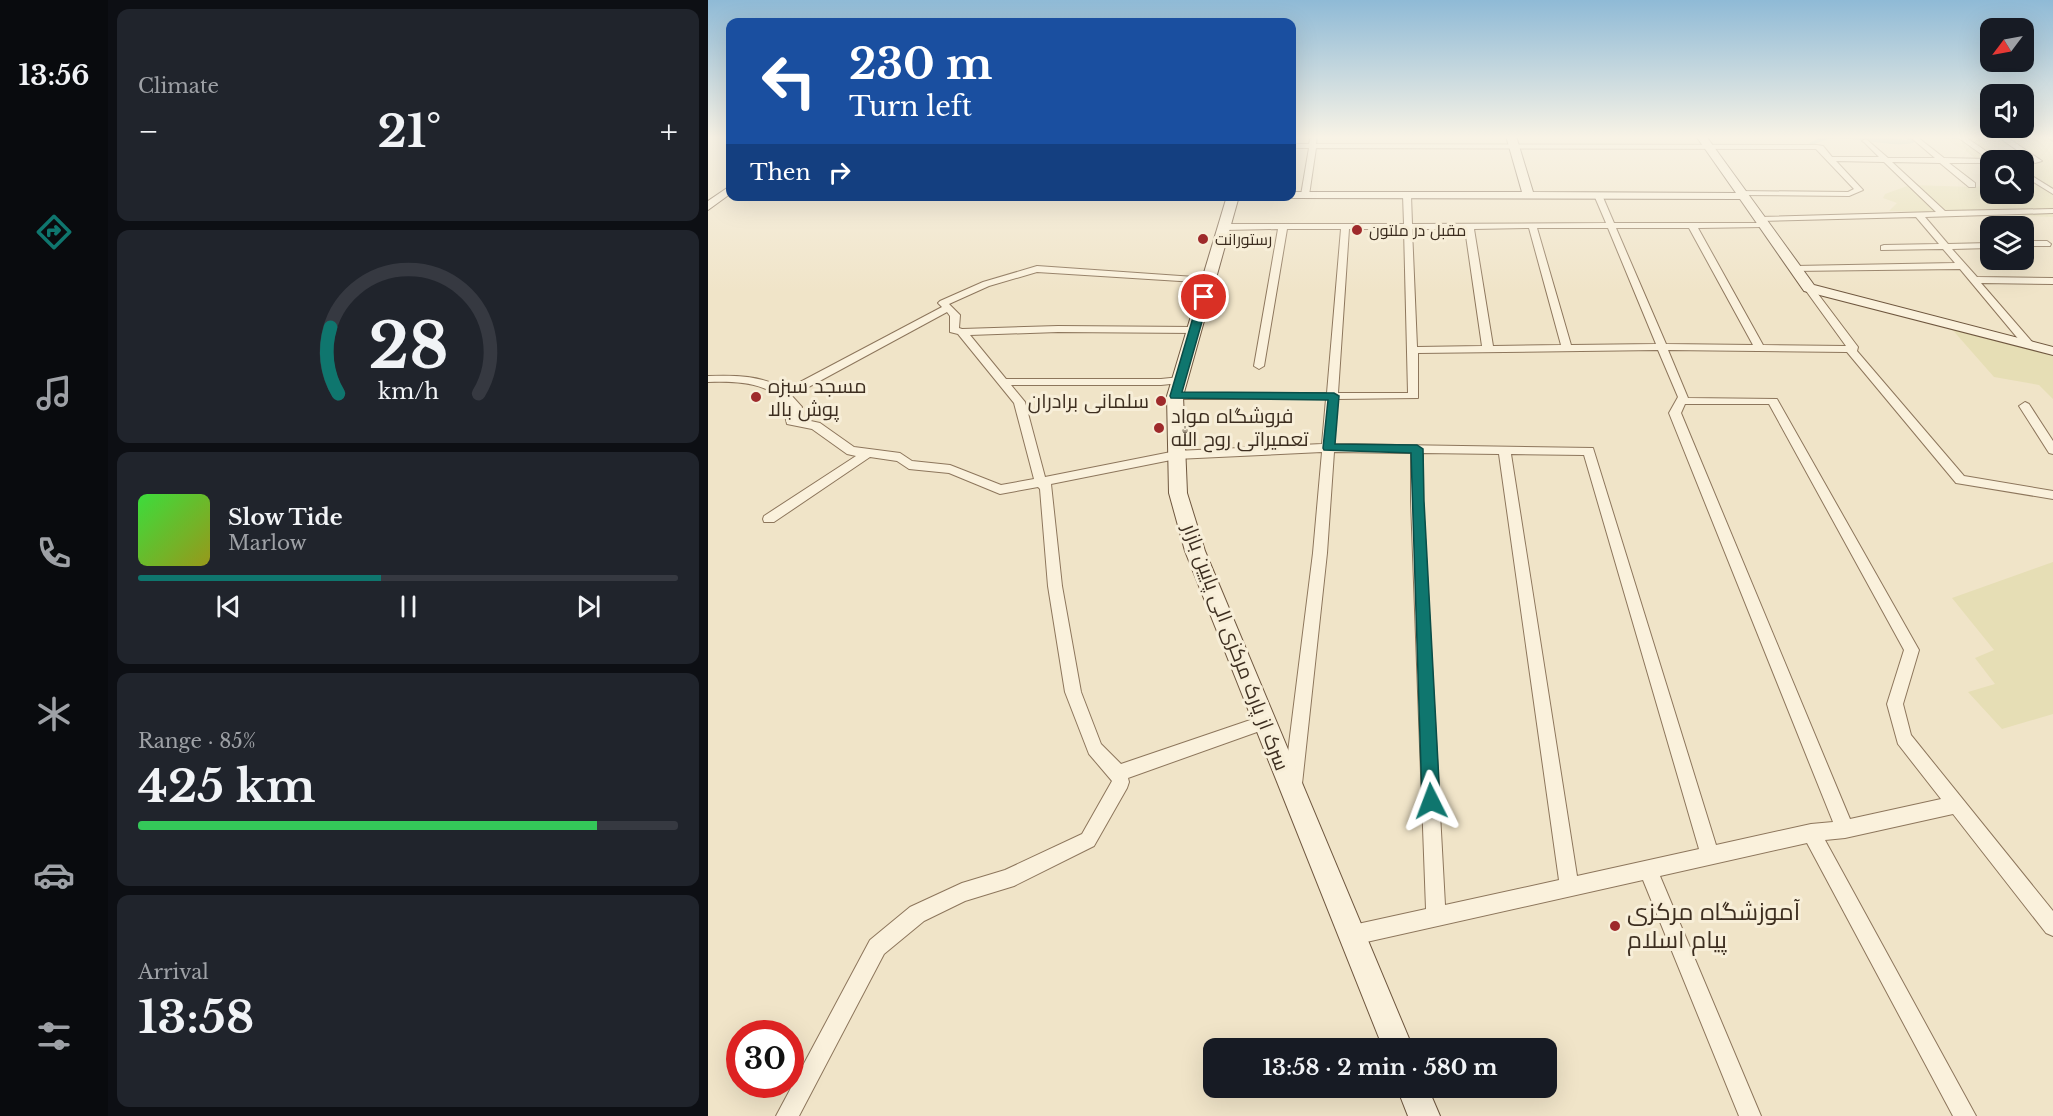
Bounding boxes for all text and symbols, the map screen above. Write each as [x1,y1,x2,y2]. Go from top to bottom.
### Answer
north arrow [1980,18,2034,72]
map controls [1980,18,2034,270]
text: 230 m [849,38,992,90]
icon: left [750,42,828,120]
text: 13:56 [19,59,89,92]
text: Climate [138,74,219,98]
button: sound [1980,84,2034,138]
text: Turn left [849,90,972,123]
text: 21° [377,103,441,159]
text: − [138,111,159,152]
text: + [660,111,678,152]
button: search [1980,150,2034,204]
icon: right [823,156,856,189]
text: Then [750,159,811,186]
icon: directions [33,211,75,253]
button: layers [1980,216,2034,270]
place label: مقبل در ملتون [1369,220,1466,241]
marker: مقبل در ملتون [1350,223,1364,237]
place label: رستورانت [1215,229,1272,249]
marker: رستورانت [1196,232,1210,246]
pin [1178,271,1229,322]
icon: arrive [1187,280,1220,313]
text: 28 [368,307,448,385]
icon: music [33,372,75,414]
place label: مسجد سبزه پوش بالا [768,374,867,422]
text: km/h [378,378,439,405]
place label: سلمانی برادران [1028,389,1149,414]
marker: مسجد سبزه پوش بالا [749,390,763,404]
marker: سلمانی برادران [1154,394,1168,408]
place label: فروشگاه مواد تعمیراتی روح الله [1171,404,1309,453]
marker: فروشگاه مواد تعمیراتی روح الله [1152,421,1166,435]
text: Slow Tide [228,504,343,531]
street label: سرک از پارک مرکزی الی پایین بازار [1176,519,1294,774]
text: Marlow [228,531,307,555]
icon: phone [33,532,75,574]
icon: previous [212,590,245,623]
icon: pause [392,590,425,623]
icon: next [572,590,605,623]
icon: climate [33,693,75,735]
text: Range · 85% [138,729,256,753]
text: 425 km [138,758,316,814]
position arrow [1399,769,1463,833]
icon: car [33,854,75,896]
place label: آموزشگاه مرکزی پیام اسلام [1627,897,1801,956]
marker: آموزشگاه مرکزی پیام اسلام [1608,919,1622,933]
text: Arrival [138,960,209,984]
text: 13:58 [138,989,254,1045]
icon: filters [33,1015,75,1057]
speed limit sign: 30 [726,1020,804,1098]
text: 13:58 · 2 min · 580 m [1263,1054,1497,1081]

